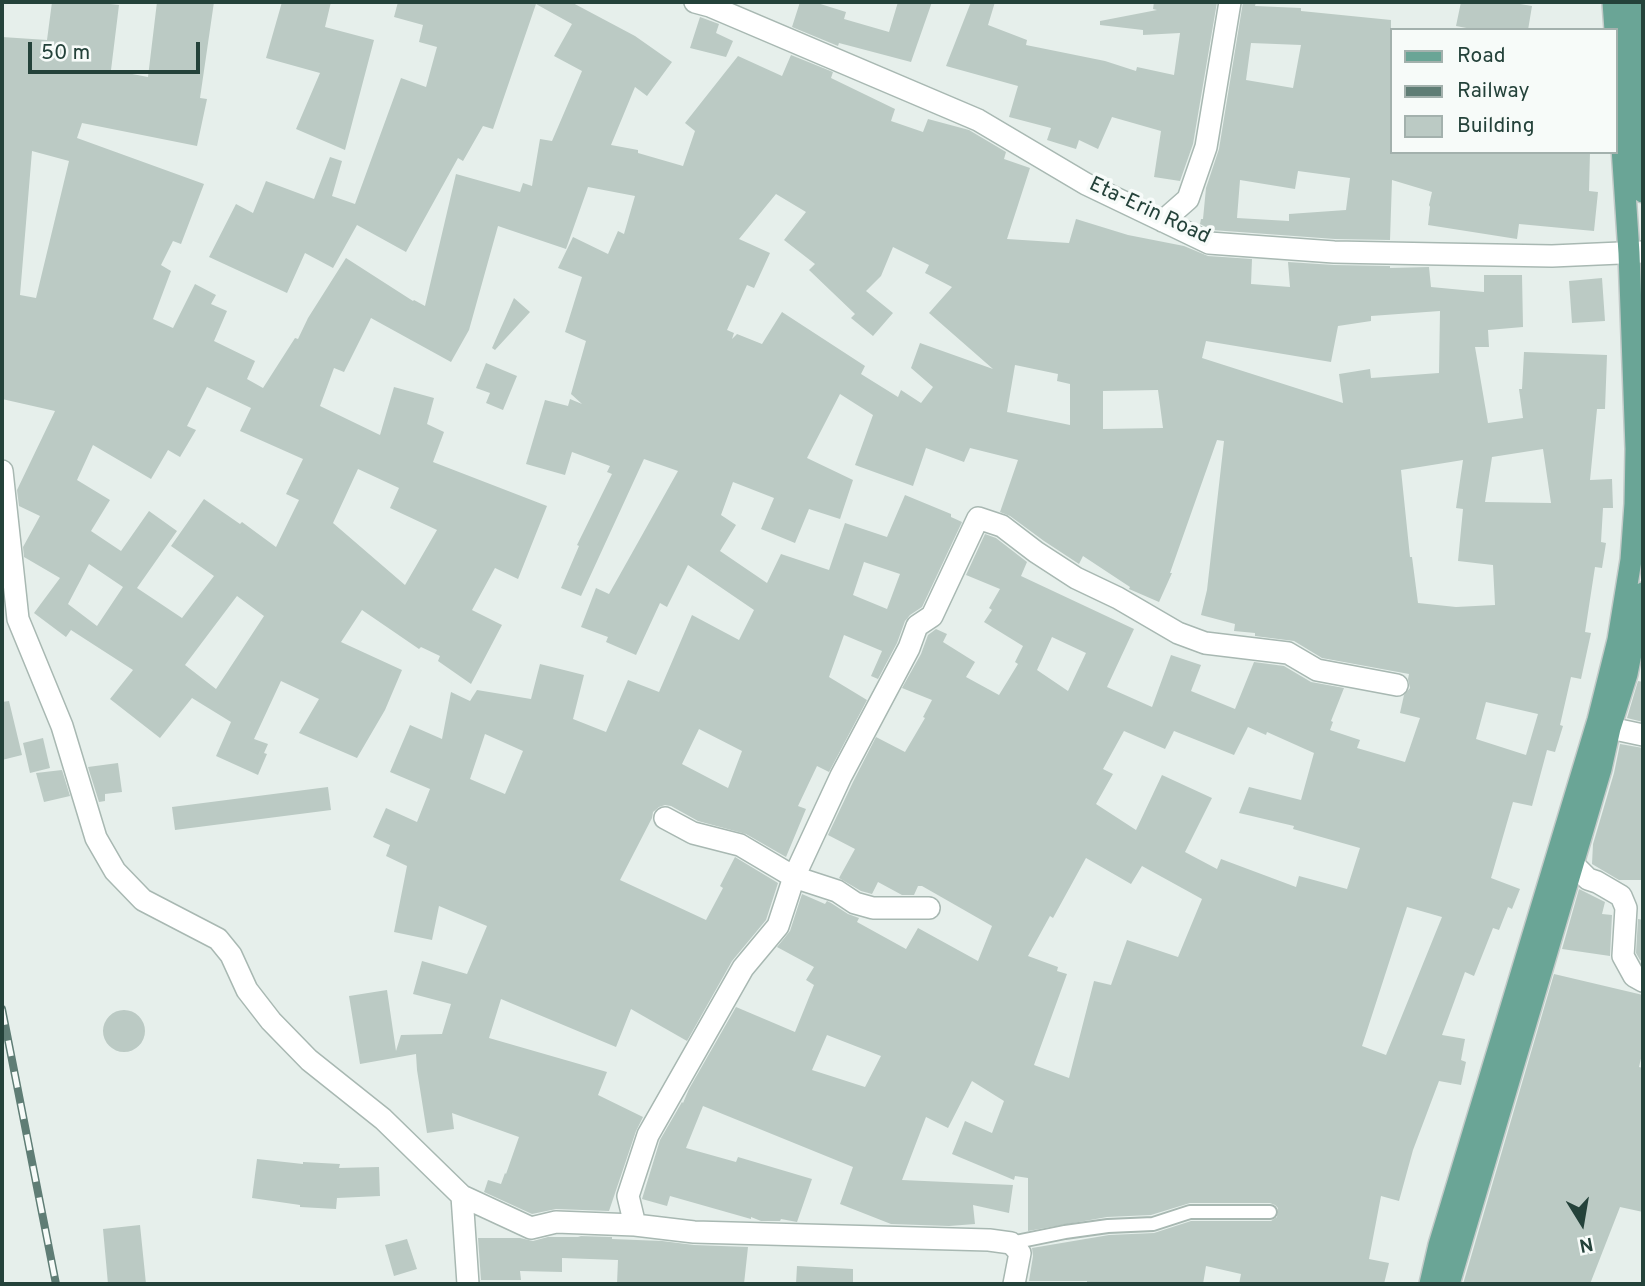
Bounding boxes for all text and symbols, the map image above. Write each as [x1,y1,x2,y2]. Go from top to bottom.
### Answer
scale bar [32,28,203,72]
legend [1390,28,1617,154]
text: 50 m [41,40,90,67]
text: Road [1457,43,1506,70]
text: Railway [1457,78,1530,105]
text: Building [1457,113,1535,140]
street label: Eta-Erin Road [1084,173,1214,251]
north arrow [1547,1188,1617,1258]
text: N [1577,1231,1595,1257]

